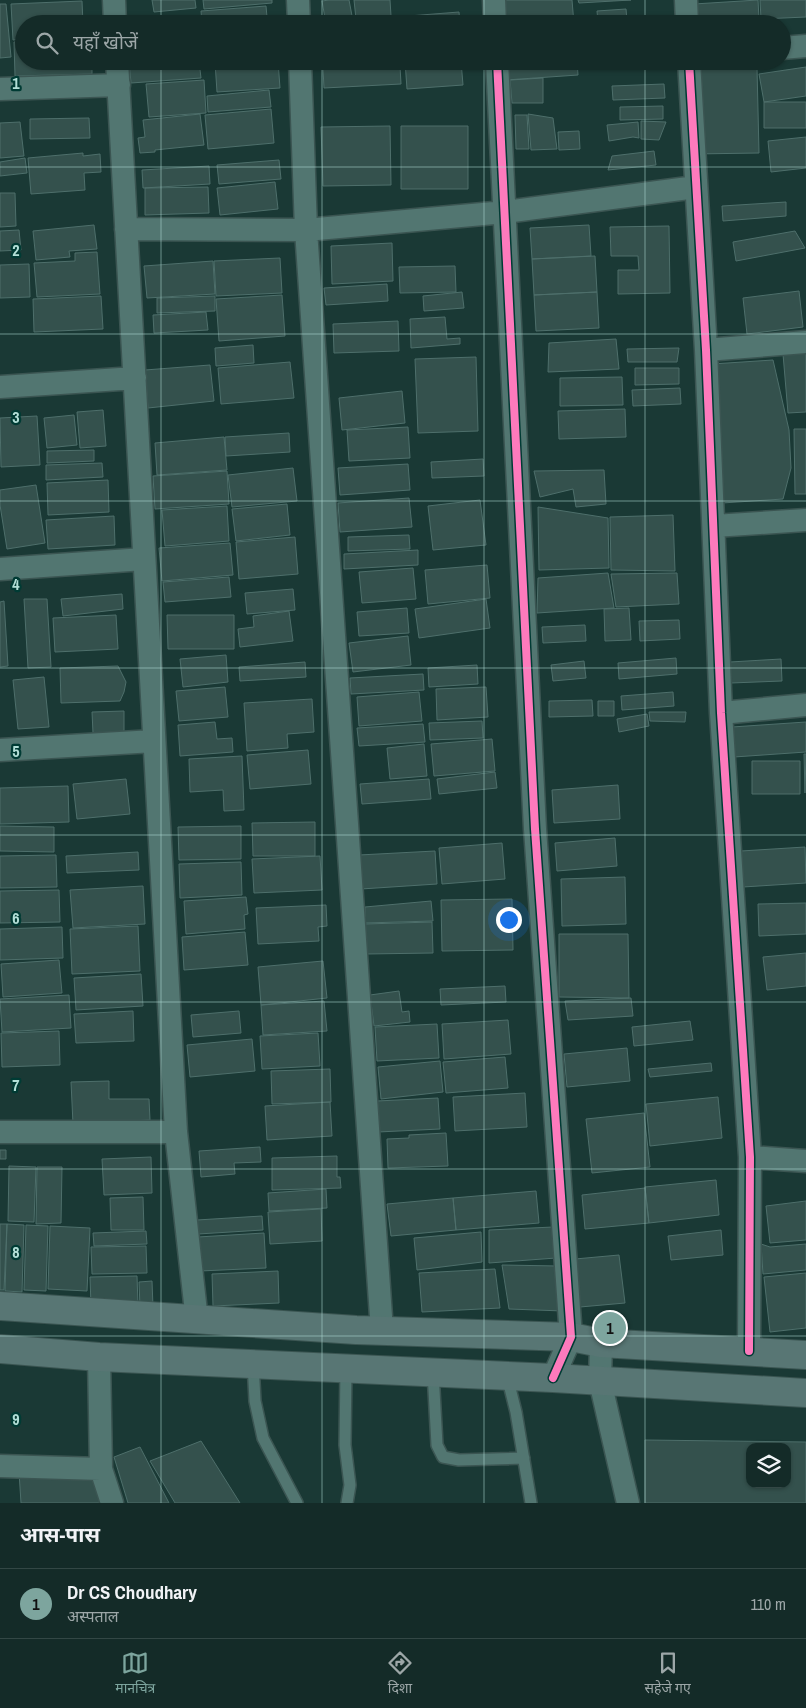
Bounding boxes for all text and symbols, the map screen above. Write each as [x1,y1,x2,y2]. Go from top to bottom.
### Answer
search box [15,15,791,70]
icon: search [33,29,61,57]
text: यहाँ खोजें [73,29,138,55]
text: 1 [12,72,20,94]
text: 2 [12,239,20,261]
text: 3 [12,406,20,428]
text: 4 [12,573,20,595]
text: 5 [12,740,20,762]
text: 6 [12,907,20,929]
your location [496,907,522,933]
text: 7 [12,1074,20,1096]
text: 8 [12,1241,20,1263]
pin: 1 [594,1309,626,1347]
text: 9 [12,1408,20,1430]
map controls [746,1443,791,1488]
button: layers [746,1443,791,1488]
text: आस-पास [20,1520,100,1549]
text: Dr CS Choudhary [67,1579,197,1605]
text: 1 [32,1593,40,1615]
text: 110 m [750,1593,786,1615]
text: अस्पताल [67,1605,119,1627]
tab: मानचित्र [115,1649,155,1699]
tab: दिशा [386,1649,414,1699]
tab: सहेजे गए [645,1649,691,1699]

